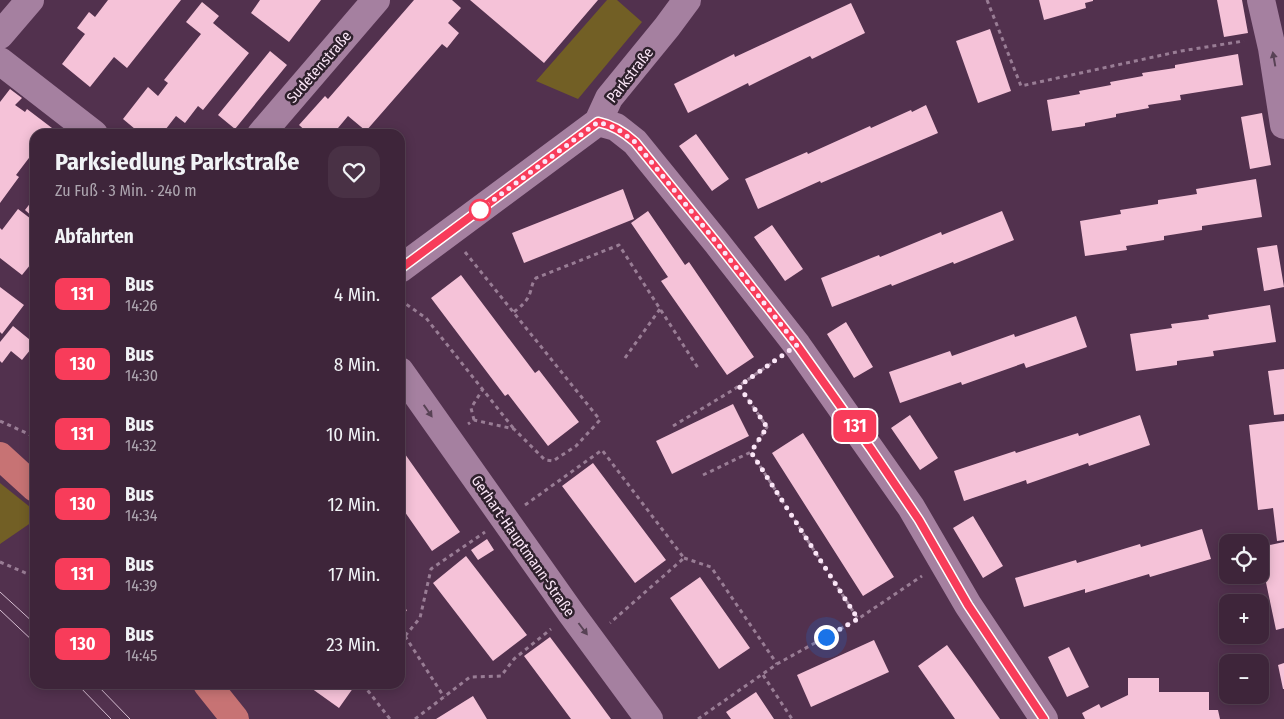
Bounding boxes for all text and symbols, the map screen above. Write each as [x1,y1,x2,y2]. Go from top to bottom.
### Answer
street label: Sudetenstraße [283,27,355,107]
street label: Parkstraße [603,44,657,106]
one-way arrow [1269,51,1277,67]
button: heart [328,146,380,198]
text: Parksiedlung Parkstraße [55,148,299,176]
text: Zu Fuß · 3 Min. · 240 m [55,181,197,200]
unlabelled marker [469,199,491,221]
text: Abfahrten [55,225,134,248]
text: Bus [125,273,154,296]
text: 131 [71,283,94,305]
text: 4 Min. [334,283,380,306]
text: 14:26 [125,296,157,315]
text: Bus [125,343,154,366]
text: 130 [70,353,95,375]
text: 8 Min. [334,353,380,376]
text: 14:30 [125,366,158,385]
one-way arrow [423,404,433,418]
line badge: 131 [826,410,884,442]
text: Bus [125,413,154,436]
text: 131 [843,415,867,437]
text: 131 [71,423,94,445]
text: 10 Min. [326,423,380,446]
text: 14:32 [125,436,157,455]
street label: Gerhart-Hauptmann-Straße [467,472,579,620]
text: Bus [125,483,154,506]
text: 130 [70,493,95,515]
text: 12 Min. [327,493,380,516]
text: 14:34 [125,506,157,525]
map controls [1219,534,1269,704]
button: locate [1219,534,1269,584]
text: Bus [125,553,154,576]
text: 131 [71,563,94,585]
text: 17 Min. [328,563,380,586]
text: 14:39 [125,576,157,595]
button: + [1219,594,1269,644]
one-way arrow [577,622,588,635]
text: Bus [125,623,154,646]
your location [814,625,839,650]
text: 130 [70,633,95,655]
text: 23 Min. [326,633,380,656]
text: 14:45 [125,646,157,665]
button: − [1219,654,1269,704]

